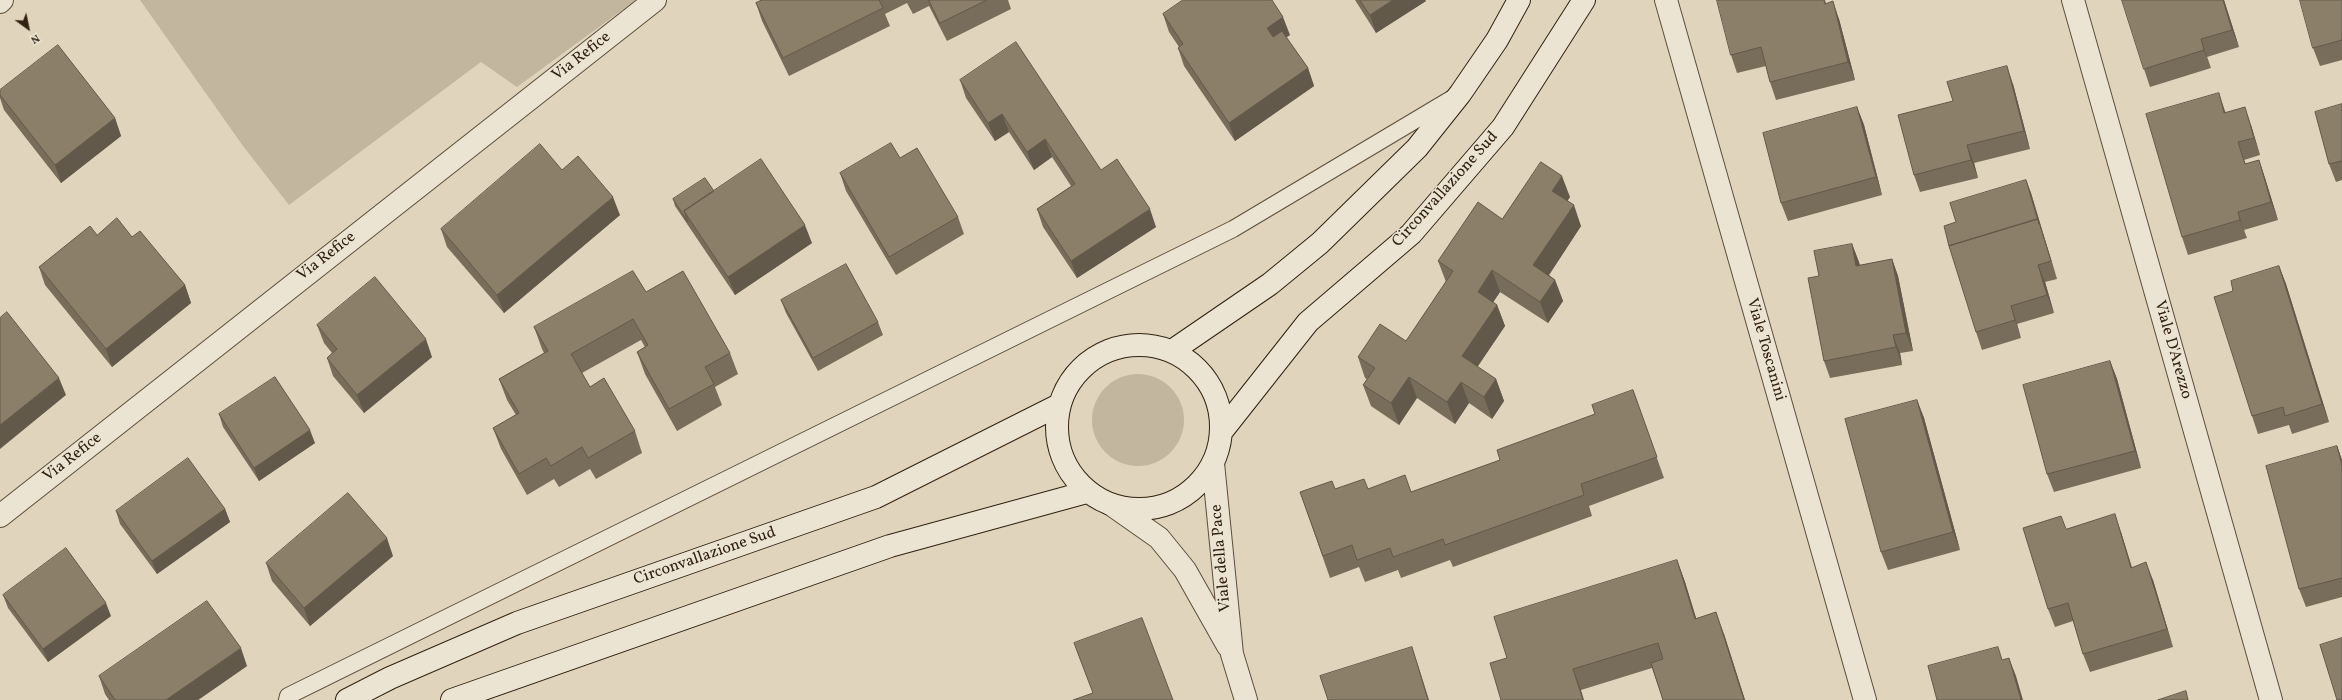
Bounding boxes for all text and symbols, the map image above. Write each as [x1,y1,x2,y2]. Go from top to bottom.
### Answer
north arrow [8,8,48,48]
street label: Via Refice [549,28,615,86]
text: N [27,30,42,47]
street label: Circonvallazione Sud [1389,128,1503,252]
street label: Via Refice [294,228,360,286]
street label: Viale Toscanini [1741,296,1789,404]
street label: Viale D'Arezzo [2149,298,2195,402]
street label: Via Refice [40,429,106,487]
street label: Viale della Pace [1208,503,1236,613]
street label: Circonvallazione Sud [631,524,779,590]

